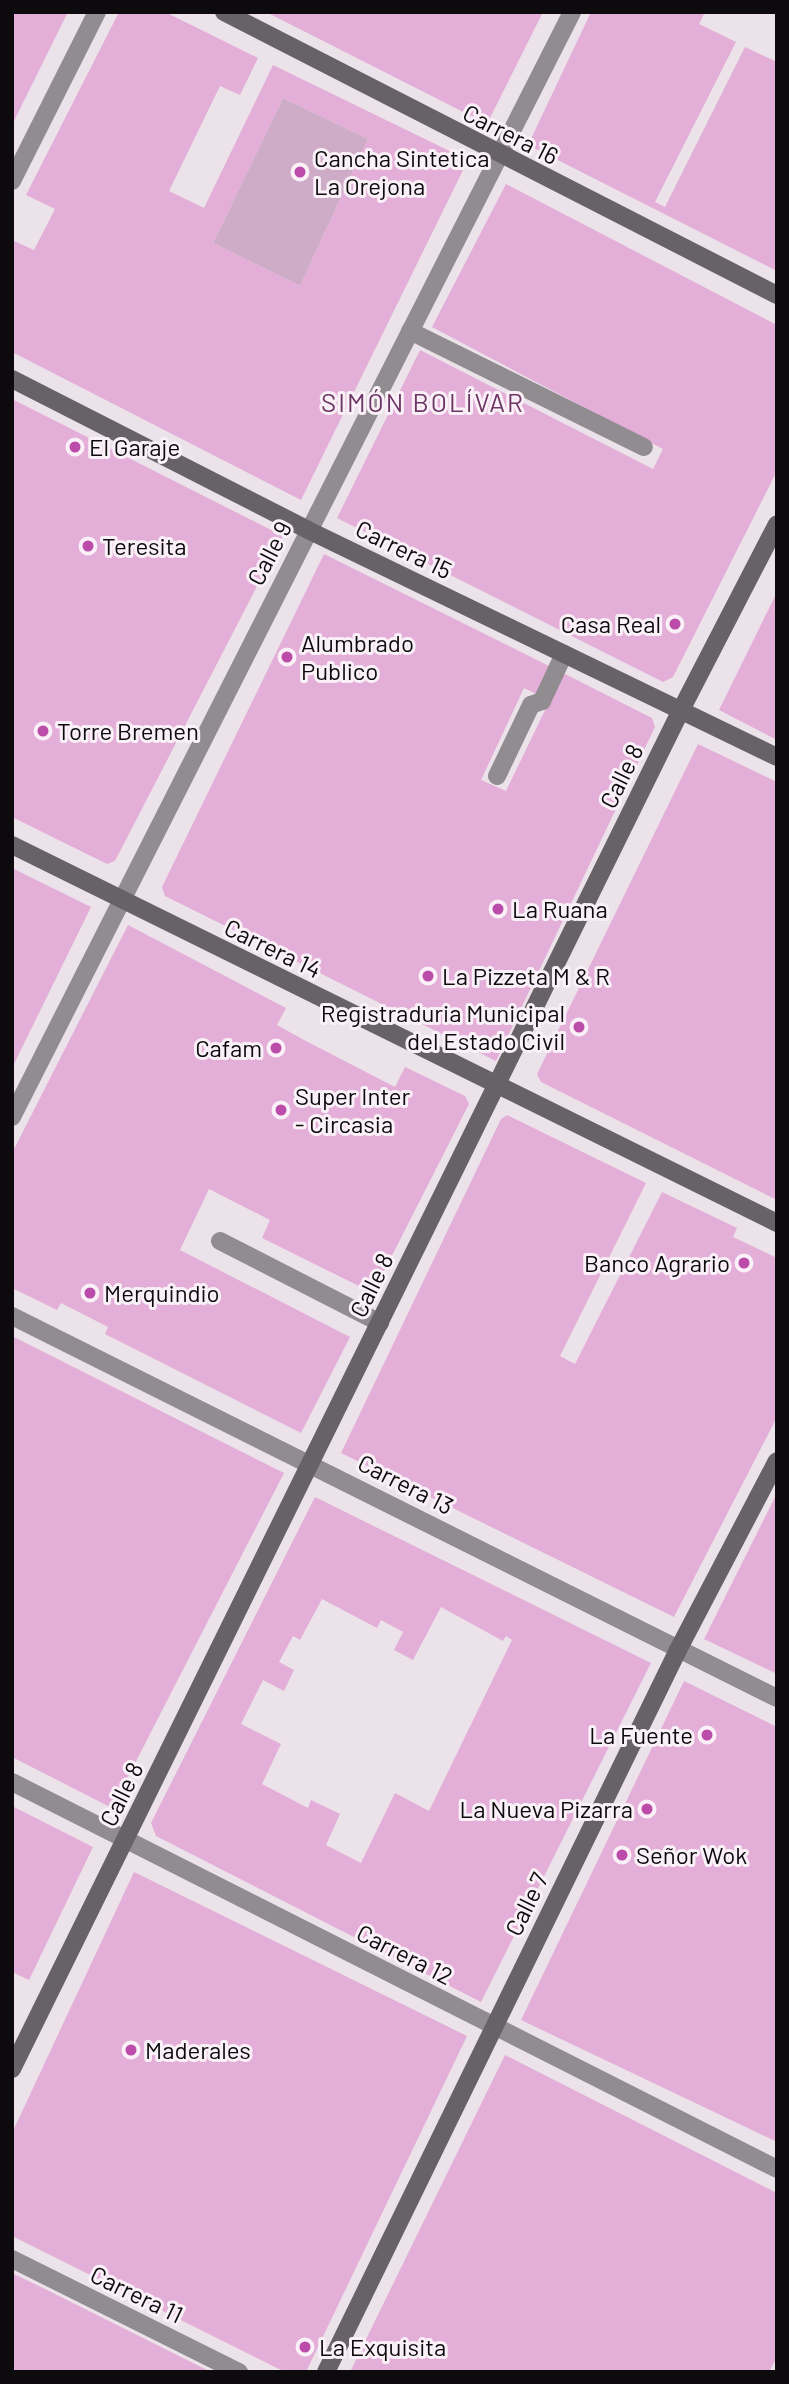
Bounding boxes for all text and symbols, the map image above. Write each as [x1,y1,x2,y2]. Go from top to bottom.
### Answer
street label: Carrera 16 [458,98,564,170]
place label: Cancha Sintetica La Orejona [314,144,490,200]
marker: Cancha Sintetica La Orejona [292,164,308,180]
district label: SIMÓN BOLÍVAR [323,386,523,418]
place label: El Garaje [89,433,180,461]
marker: El Garaje [67,439,83,455]
street label: Carrera 15 [351,513,457,585]
street label: Calle 9 [241,516,297,590]
place label: Teresita [102,532,187,560]
marker: Teresita [80,538,96,554]
place label: Casa Real [561,610,661,638]
marker: Casa Real [667,616,683,632]
place label: Alumbrado Publico [301,629,414,685]
marker: Alumbrado Publico [279,649,295,665]
place label: Torre Bremen [57,717,199,745]
marker: Torre Bremen [35,723,51,739]
street label: Calle 8 [593,739,649,813]
place label: La Ruana [512,895,608,923]
marker: La Ruana [490,901,506,917]
street label: Carrera 14 [220,912,326,984]
place label: La Pizzeta M & R [442,962,610,990]
marker: La Pizzeta M & R [420,968,436,984]
place label: Registraduria Municipal del Estado Civil [321,999,565,1055]
marker: Registraduria Municipal del Estado Civil [571,1019,587,1035]
place label: Cafam [195,1034,262,1062]
marker: Cafam [268,1040,284,1056]
place label: Super Inter - Circasia [295,1082,410,1138]
marker: Super Inter - Circasia [273,1102,289,1118]
street label: Calle 8 [343,1248,399,1322]
place label: Banco Agrario [584,1249,730,1277]
marker: Banco Agrario [736,1255,752,1271]
place label: Merquindio [104,1279,220,1307]
marker: Merquindio [82,1285,98,1301]
street label: Carrera 13 [353,1448,459,1520]
place label: La Fuente [589,1721,693,1749]
marker: La Fuente [699,1727,715,1743]
street label: Calle 8 [93,1757,149,1831]
place label: La Nueva Pizarra [460,1795,633,1823]
marker: La Nueva Pizarra [639,1801,655,1817]
place label: Señor Wok [636,1841,747,1869]
marker: Señor Wok [614,1847,630,1863]
street label: Calle 7 [498,1868,554,1940]
street label: Carrera 12 [352,1918,458,1990]
place label: Maderales [145,2036,251,2064]
marker: Maderales [123,2042,139,2058]
street label: Carrera 11 [86,2259,188,2329]
place label: La Exquisita [319,2333,446,2361]
marker: La Exquisita [297,2339,313,2355]

